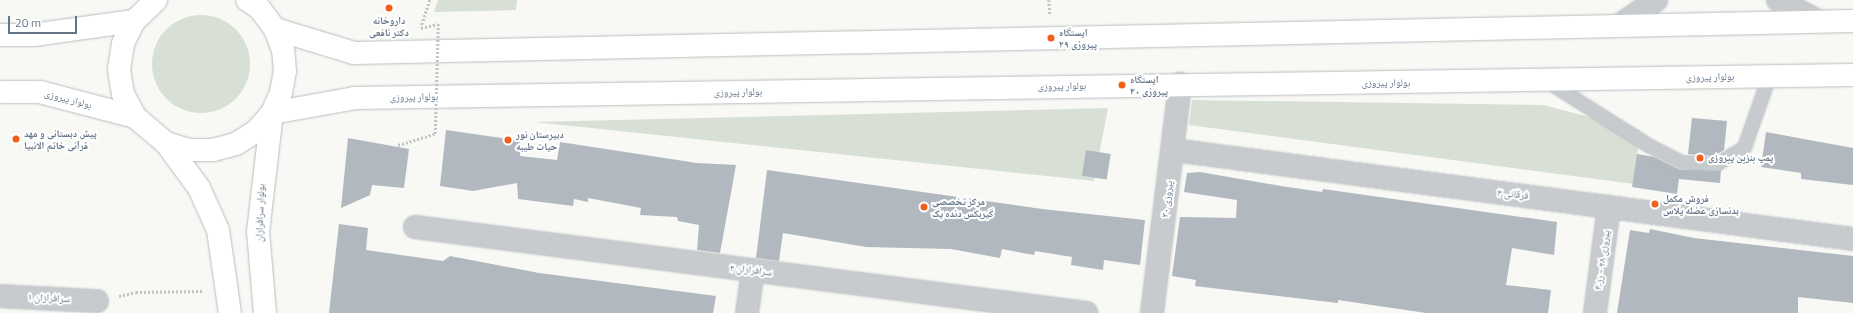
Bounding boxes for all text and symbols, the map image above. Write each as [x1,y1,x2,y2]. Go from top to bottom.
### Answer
marker: داروخانه دکتر نافعی [384,3,394,13]
scale bar [10,8,79,34]
text: 20 m [15,13,41,32]
place label: داروخانه دکتر نافعی [369,14,409,38]
place label: ایستگاه پیروزی ۲۹ [1059,26,1097,50]
marker: ایستگاه پیروزی ۲۹ [1046,33,1056,43]
street label: بولوار پیروزی [1686,71,1734,83]
place label: ایستگاه پیروزی ۳۰ [1130,73,1168,96]
street label: بولوار پیروزی [1362,77,1410,89]
street label: بولوار پیروزی [1038,80,1086,92]
marker: ایستگاه پیروزی ۳۰ [1117,80,1127,90]
street label: بولوار پیروزی [714,86,762,98]
street label: بولوار پیروزی [43,87,93,111]
street label: بولوار پیروزی [390,91,438,103]
place label: پیش دبستانی و مهد قرآنی خاتم الانبیا [24,127,97,150]
place label: دبیرستان نور حیات طیبه [516,128,564,152]
marker: پیش دبستانی و مهد قرآنی خاتم الانبیا [11,134,21,144]
marker: دبیرستان نور حیات طیبه [503,135,513,145]
place label: پمپ بنزین پیروزی [1708,152,1773,164]
marker: پمپ بنزین پیروزی [1695,153,1705,163]
street label: پیروزی ۳۰ [1159,180,1175,218]
street label: بولوار سرافرازان [253,184,267,242]
street label: فرقانی ۳ [1497,186,1529,202]
place label: فروش مکمل بدنسازی عضله پلاس [1663,192,1739,216]
place label: مرکز تخصصی گیربکس دنده یک [932,195,993,218]
marker: فروش مکمل بدنسازی عضله پلاس [1650,199,1660,209]
marker: مرکز تخصصی گیربکس دنده یک [919,202,929,212]
street label: پیروزی ۲۸ - رز ۴ [1592,229,1612,291]
street label: سرافرازان ۲ [729,261,773,279]
street label: سرافرازان ۱ [28,291,70,305]

